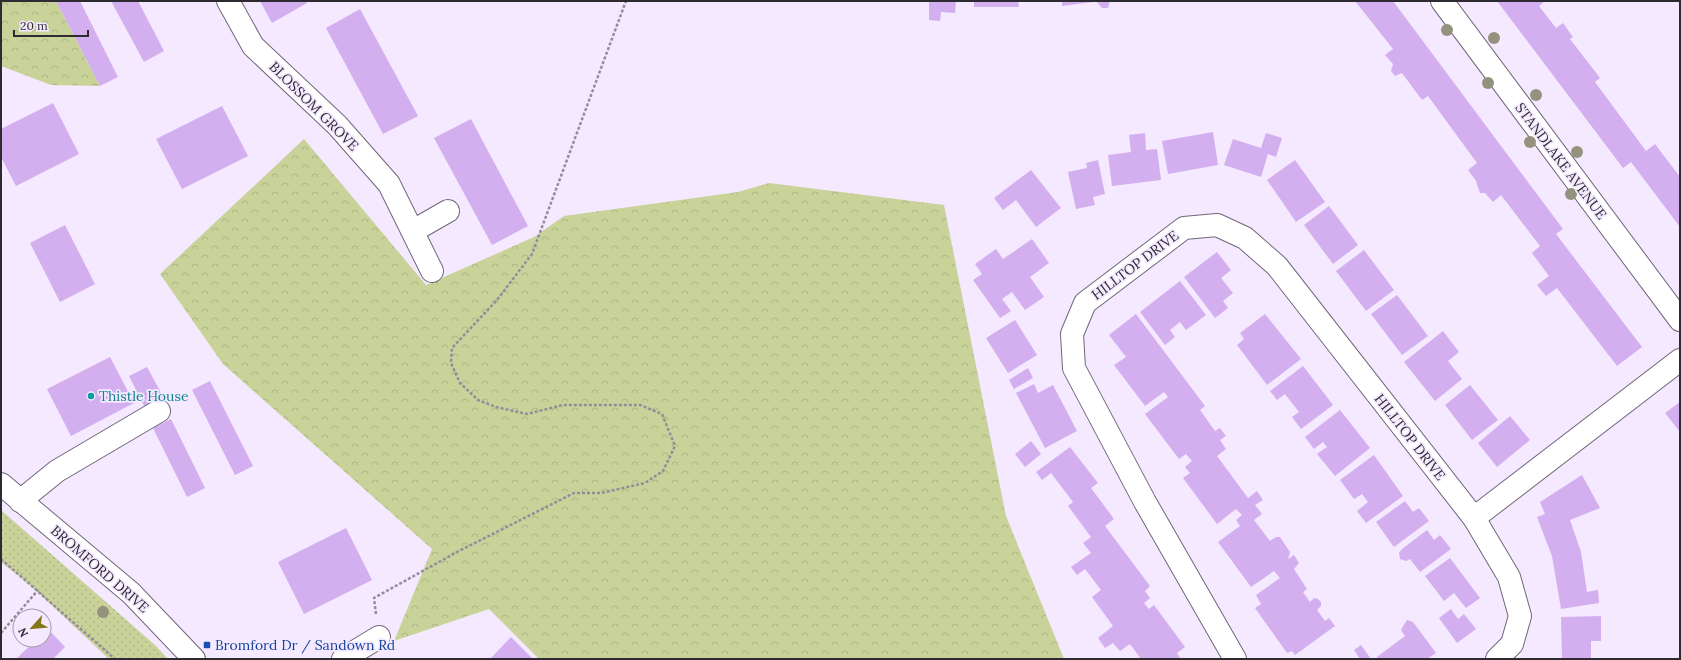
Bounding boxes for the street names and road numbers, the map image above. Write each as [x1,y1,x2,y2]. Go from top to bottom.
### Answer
street label: BLOSSOM GROVE [265,57,363,155]
street label: STANDLAKE AVENUE [1511,99,1611,223]
street label: HILLTOP DRIVE [1088,226,1182,304]
street label: HILLTOP DRIVE [1371,390,1449,484]
street label: BROMFORD DRIVE [47,521,153,617]

